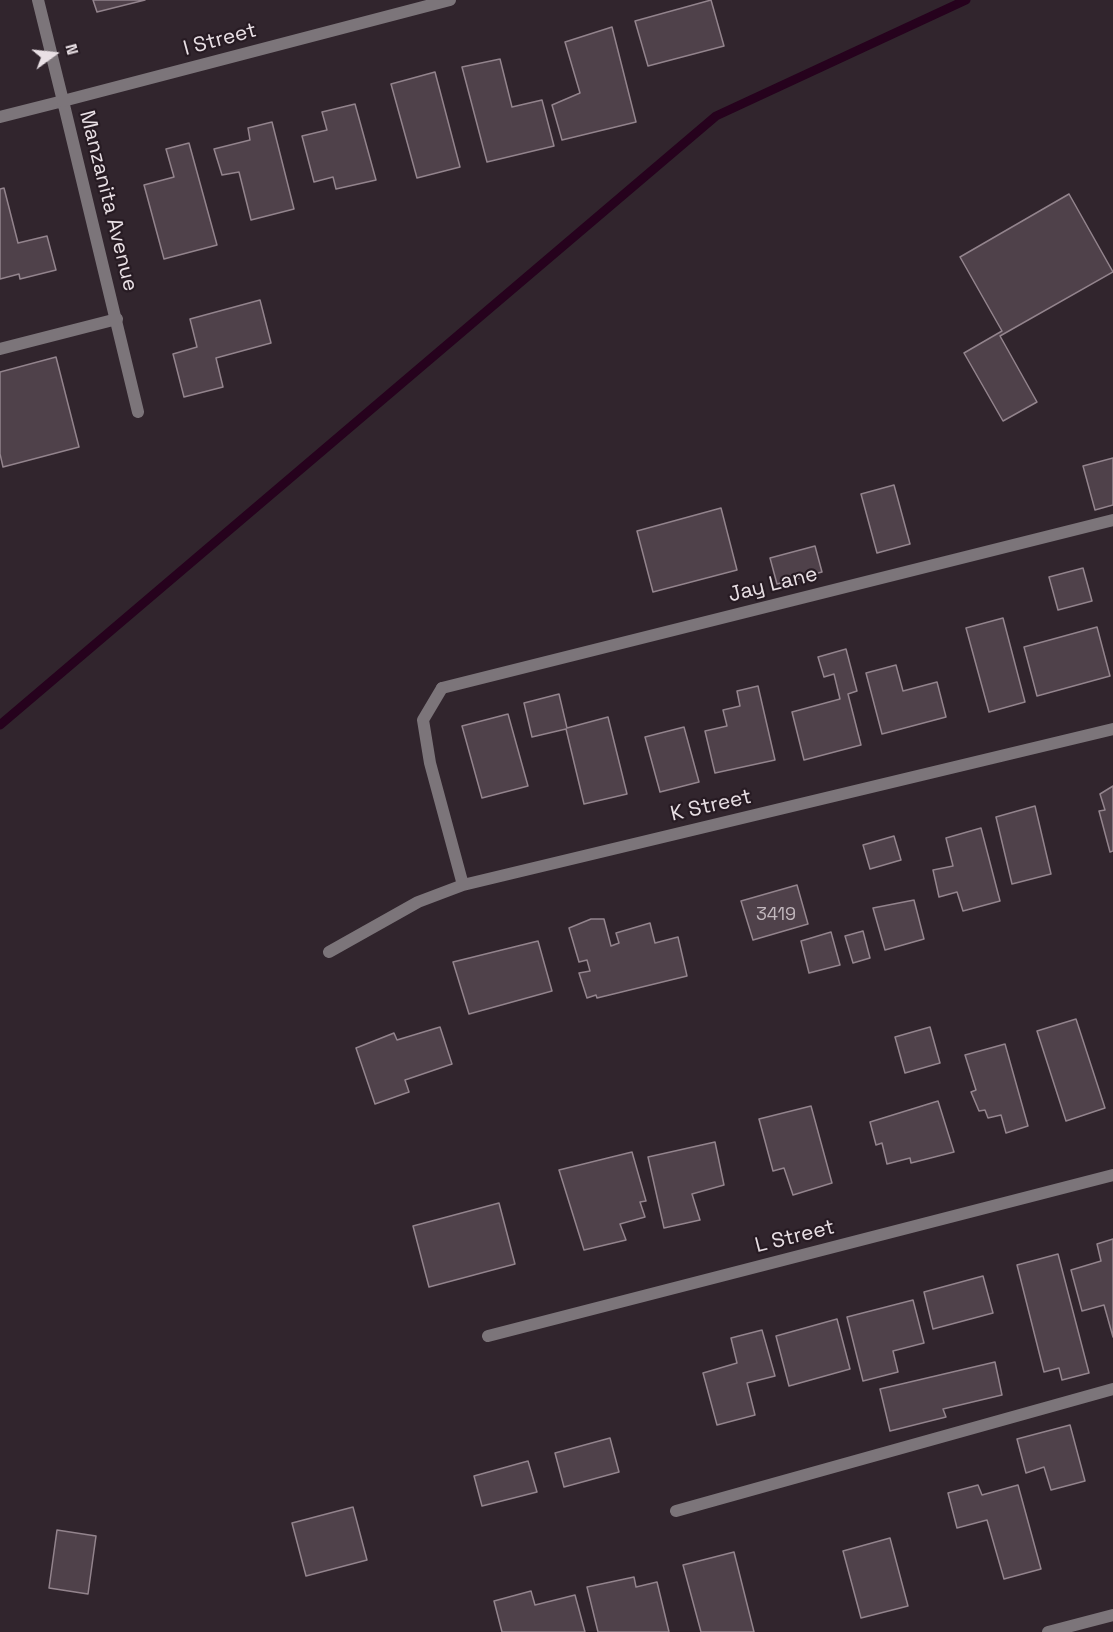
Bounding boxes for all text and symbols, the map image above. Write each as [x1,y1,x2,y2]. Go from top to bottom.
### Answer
street label: I Street [181,18,259,62]
north arrow [24,24,84,84]
text: N [60,41,83,57]
street label: Manzanita Avenue [73,108,143,294]
street label: Jay Lane [726,562,820,608]
street label: K Street [668,784,754,828]
house number: 3419 [756,904,796,926]
street label: L Street [753,1215,837,1259]

